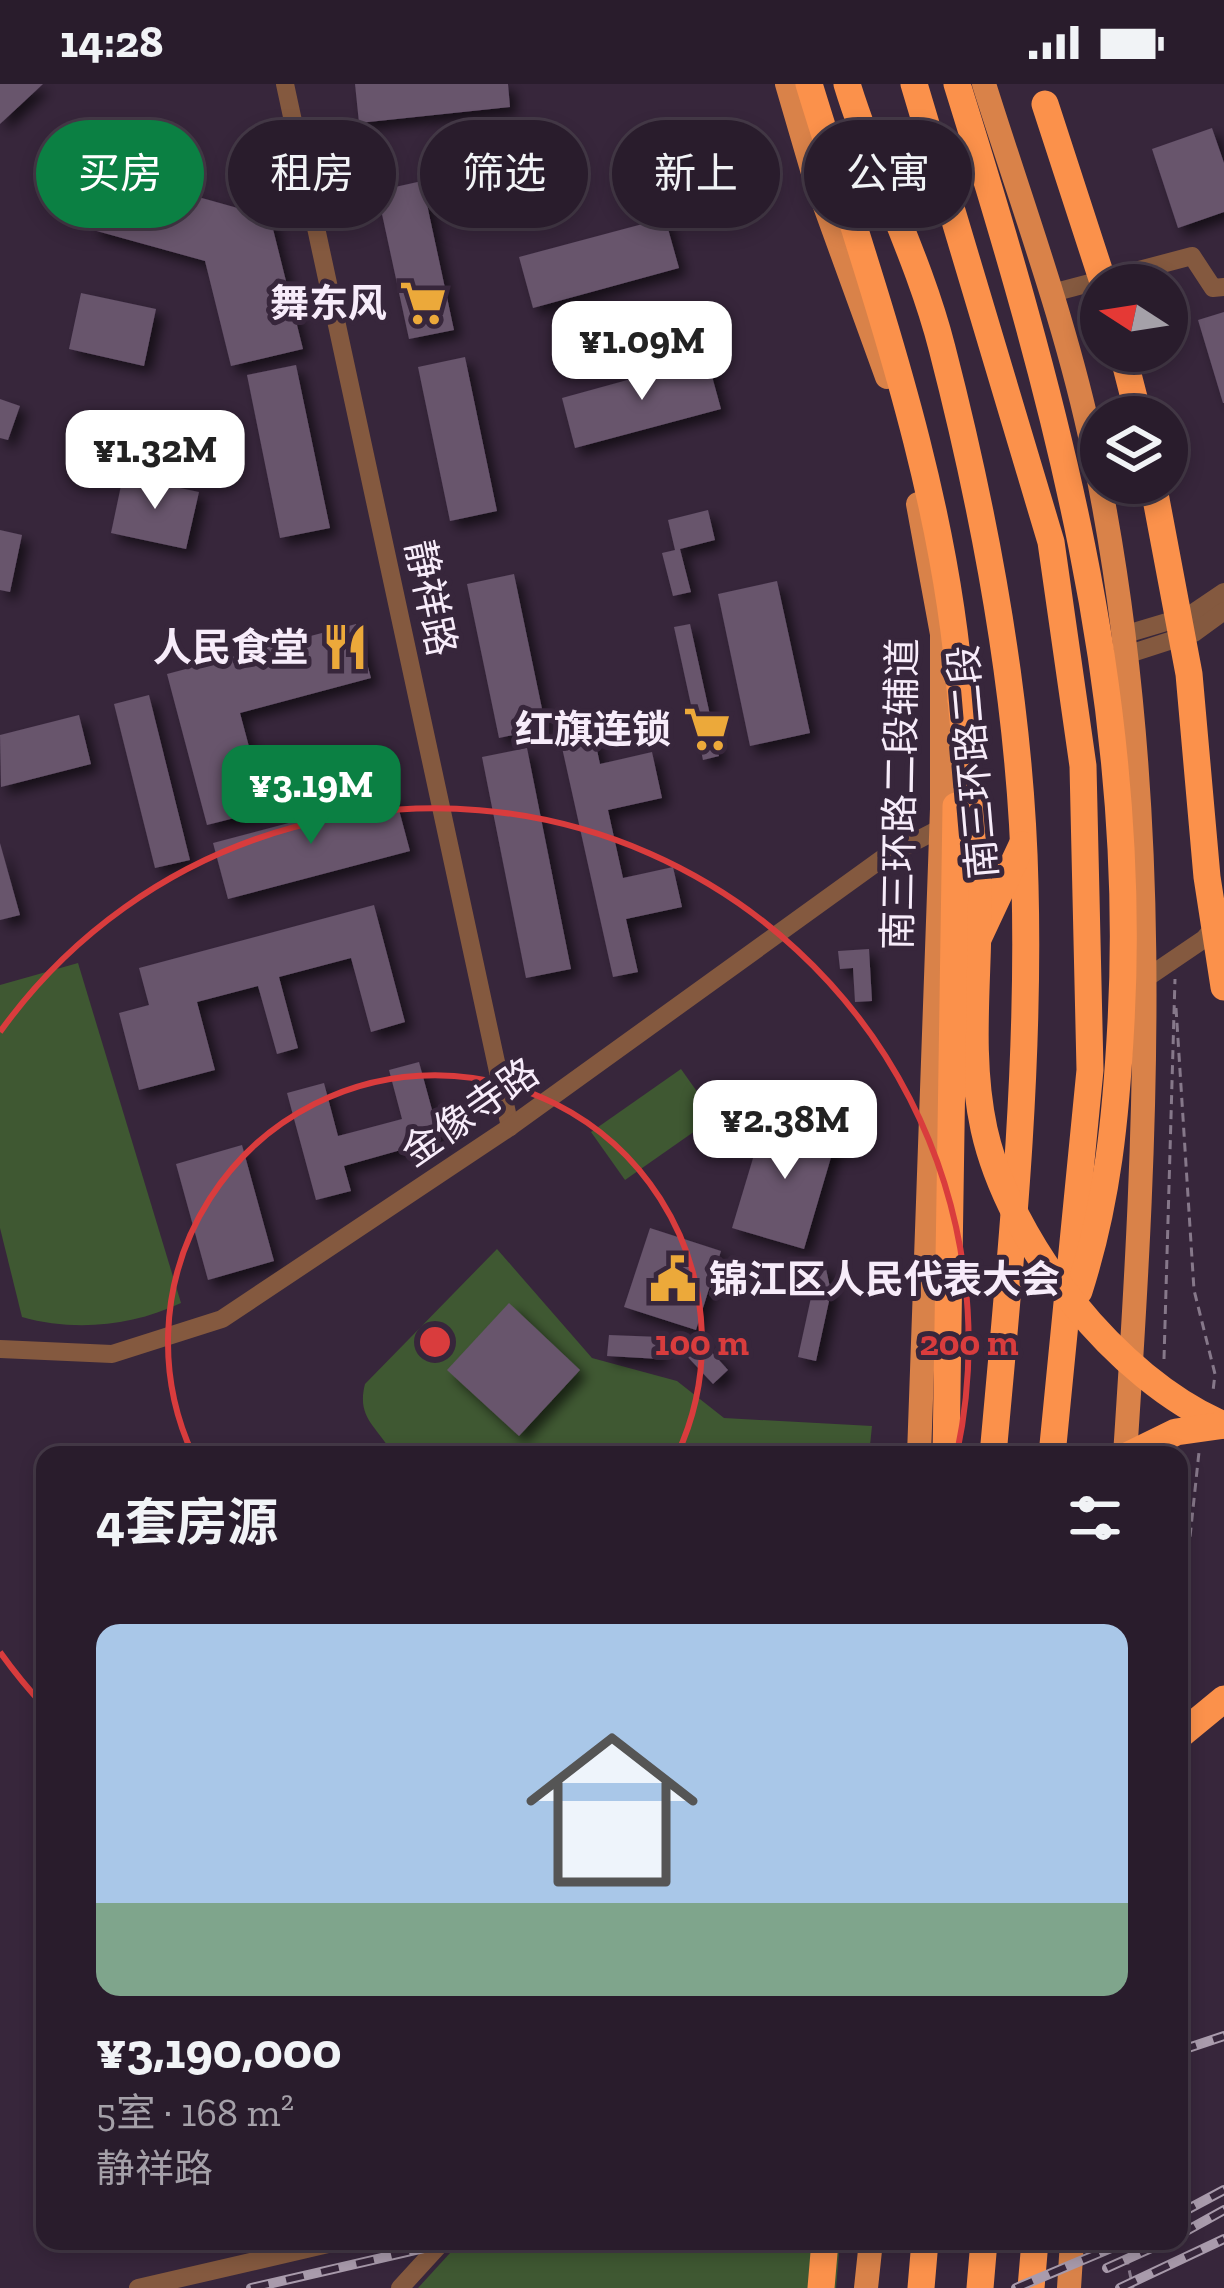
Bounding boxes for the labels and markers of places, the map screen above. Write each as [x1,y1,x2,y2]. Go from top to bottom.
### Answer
supermarket icon: 舞东风 [398,278,448,328]
place label: 舞东风 [270,280,387,327]
pin: ¥1.09M [544,301,740,403]
pin: ¥1.32M [57,410,253,512]
restaurant icon: 人民食堂 [320,622,370,672]
place label: 人民食堂 [153,624,309,671]
supermarket icon: 红旗连锁 [682,704,732,754]
place label: 红旗连锁 [515,706,671,753]
pin: ¥3.19M [213,745,409,847]
pin: ¥2.38M [687,1080,883,1182]
public building icon: 锦江区人民代表大会 [648,1254,698,1304]
place label: 锦江区人民代表大会 [709,1256,1060,1303]
centre of rings [414,1321,456,1363]

